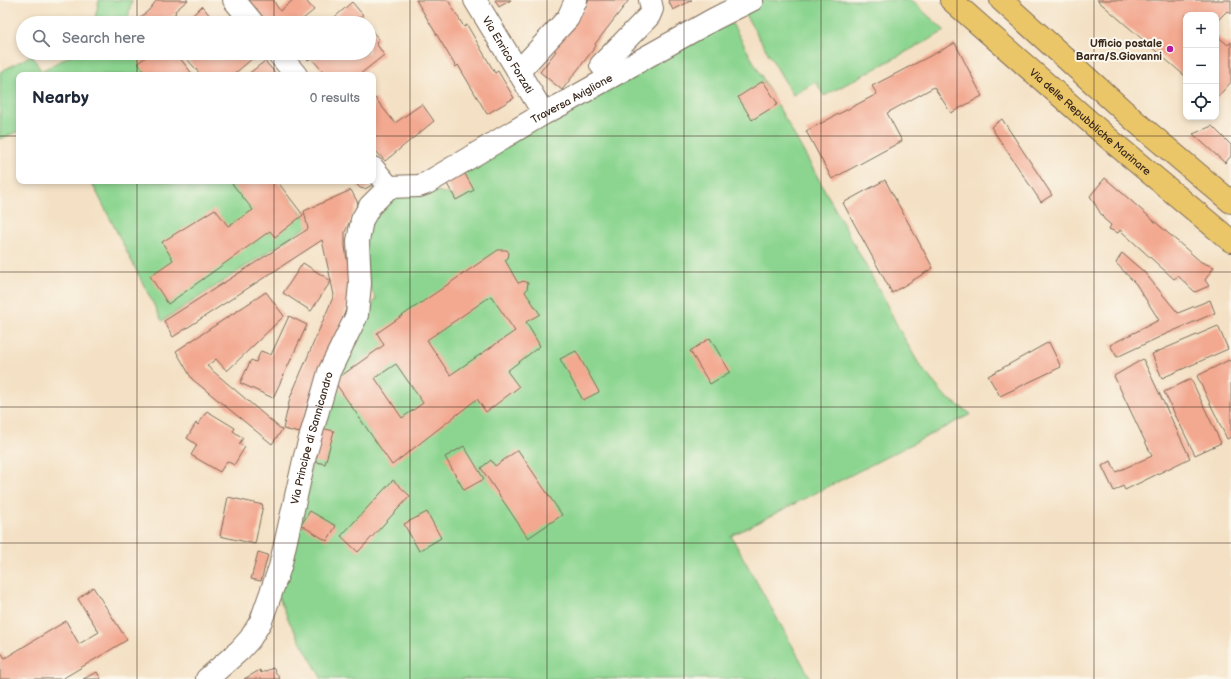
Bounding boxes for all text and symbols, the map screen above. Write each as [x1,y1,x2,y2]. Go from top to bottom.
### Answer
map controls [1183,12,1219,120]
button: + [1183,12,1219,48]
street label: Via Enrico Forzati [480,14,536,96]
search box [16,16,376,60]
icon: search [30,27,52,49]
text: Search here [62,29,145,48]
place label: Ufficio postale Barra/S.Giovanni [1076,37,1162,63]
marker: Ufficio postale Barra/S.Giovanni [1165,44,1175,54]
button: − [1183,48,1219,84]
street label: Via delle Repubbliche Marinare [1027,66,1154,178]
street label: Traversa Aviglione [528,71,615,126]
button: locate [1183,84,1219,120]
text: Nearby [32,88,89,108]
text: 0 results [310,90,360,106]
street label: Via Principe di Sannicandro [288,370,335,506]

